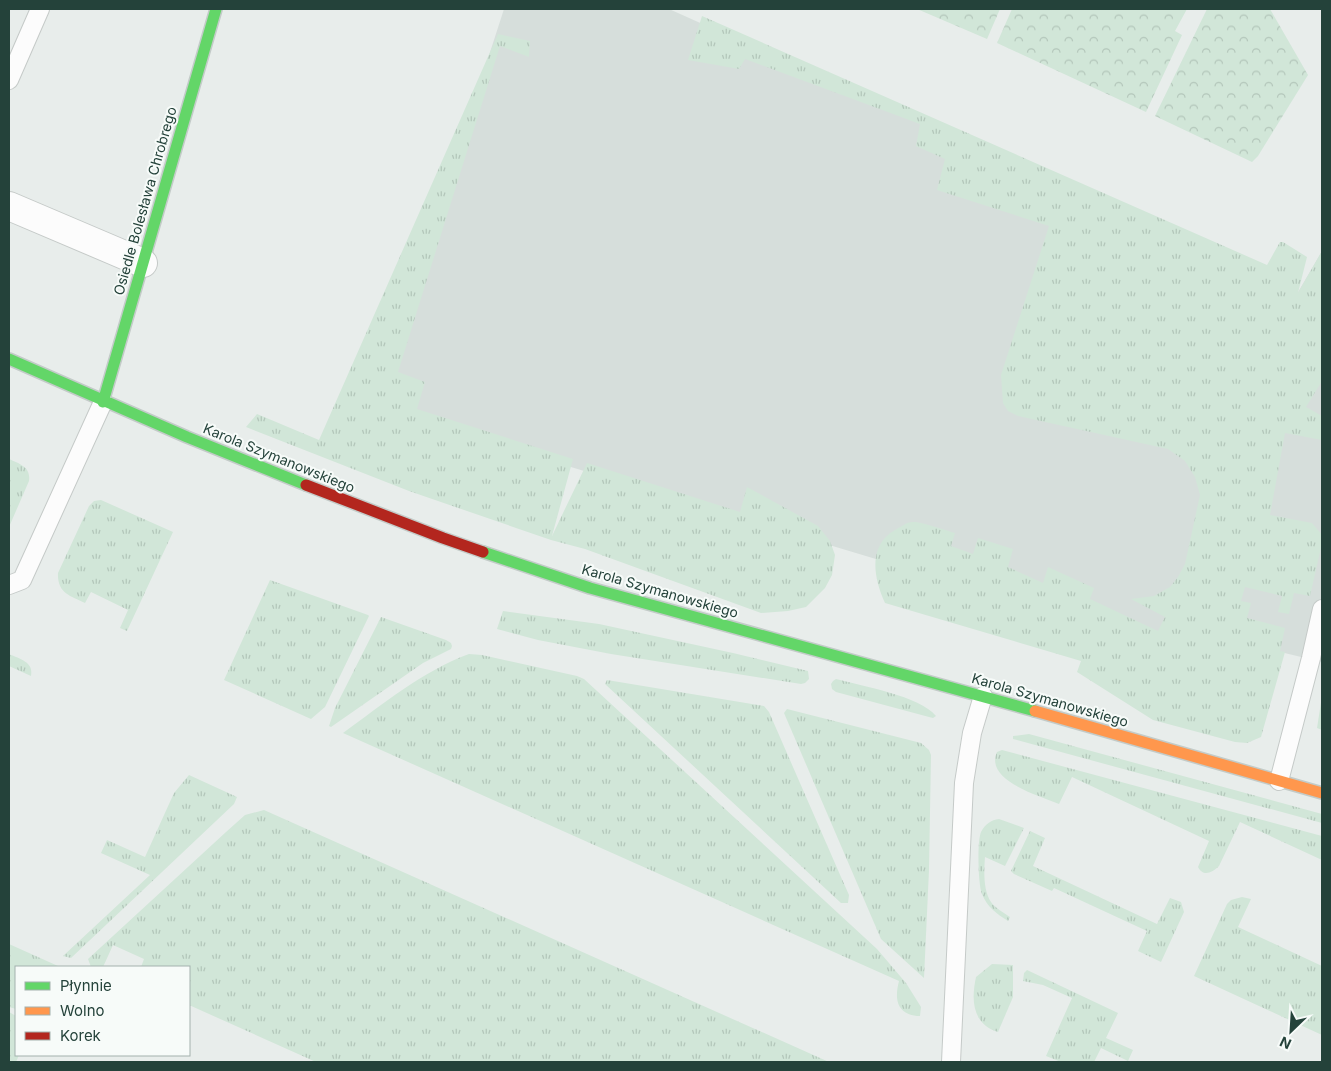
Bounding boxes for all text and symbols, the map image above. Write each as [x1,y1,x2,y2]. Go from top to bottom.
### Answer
street label: Osiedle Bolesława Chrobrego [109,105,180,297]
street label: Karola Szymanowskiego [201,419,358,496]
street label: Karola Szymanowskiego [580,560,740,621]
street label: Karola Szymanowskiego [970,669,1130,730]
legend [15,966,190,1056]
text: Płynnie [60,976,112,995]
text: Wolno [60,1001,105,1020]
north arrow [1266,1006,1316,1056]
text: Korek [60,1026,102,1045]
text: N [1277,1033,1294,1053]

